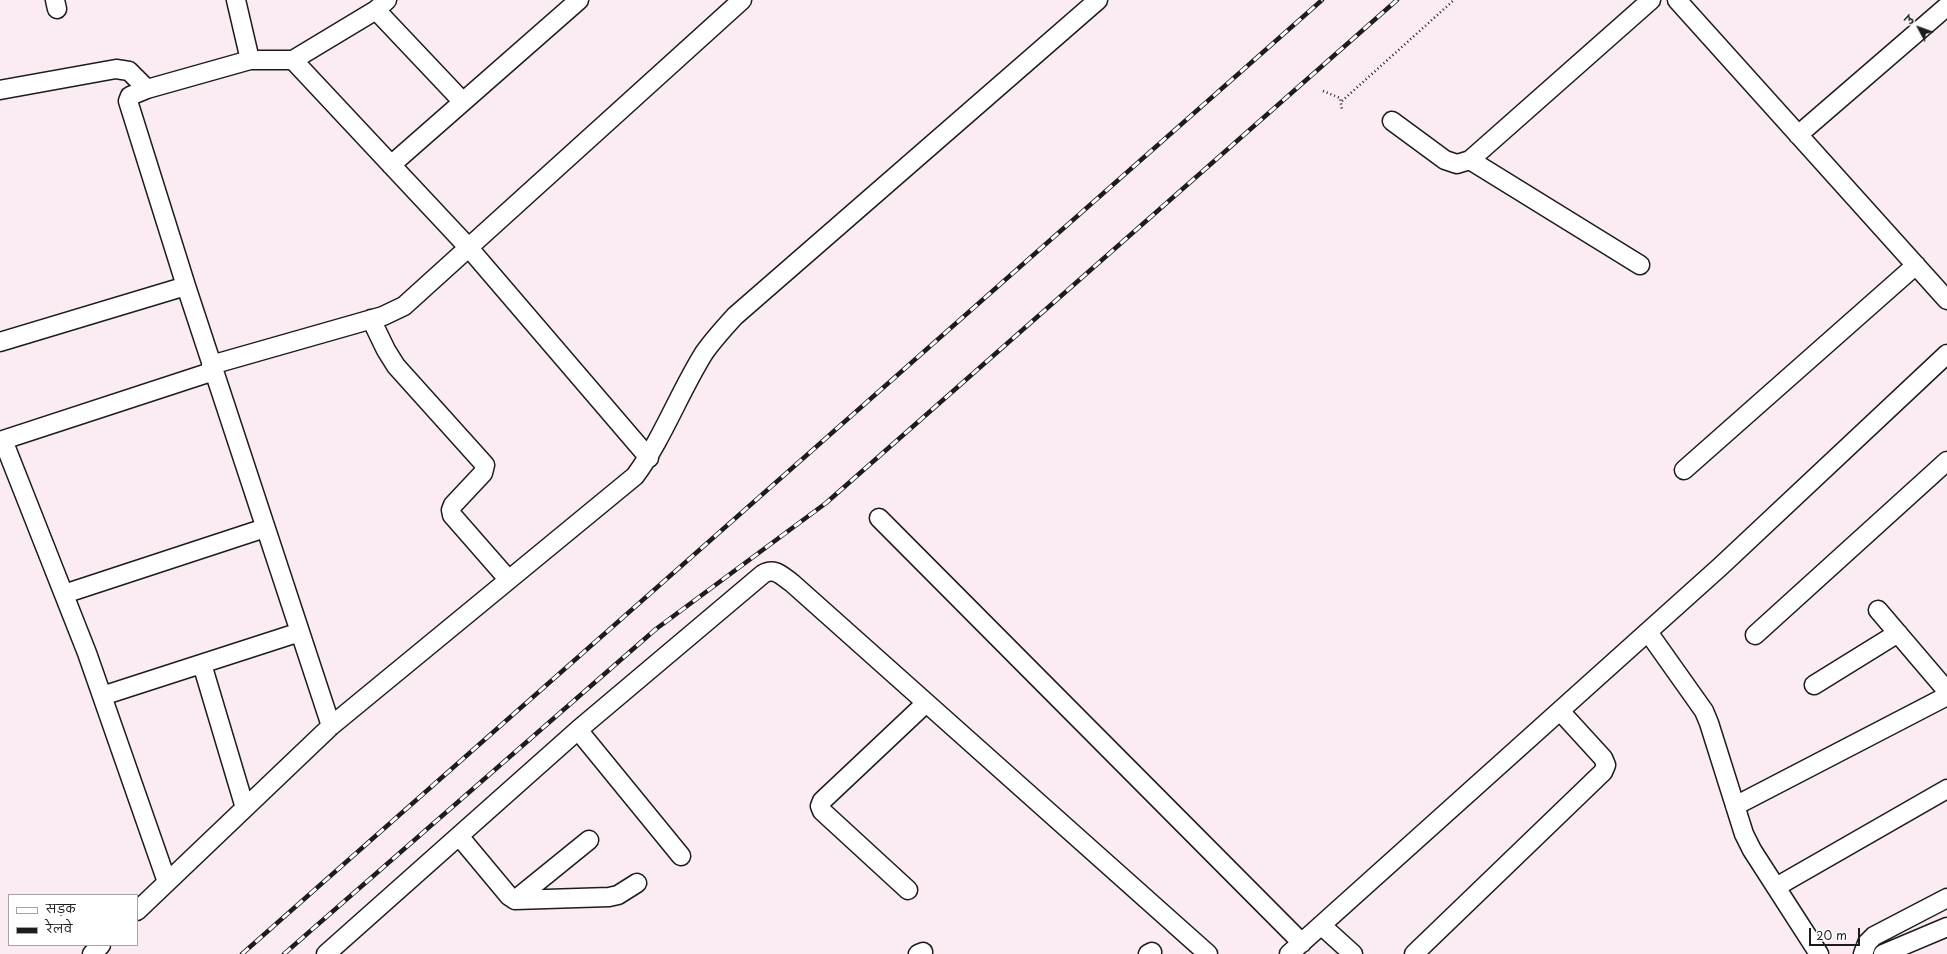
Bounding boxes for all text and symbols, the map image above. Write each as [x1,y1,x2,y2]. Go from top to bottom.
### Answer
north arrow [1899,8,1939,48]
text: उ [1901,11,1918,28]
legend [8,894,138,946]
text: सड़क [46,899,76,917]
text: रेलवे [46,919,72,937]
scale bar [1811,920,1862,946]
text: 20 m [1816,926,1847,944]

